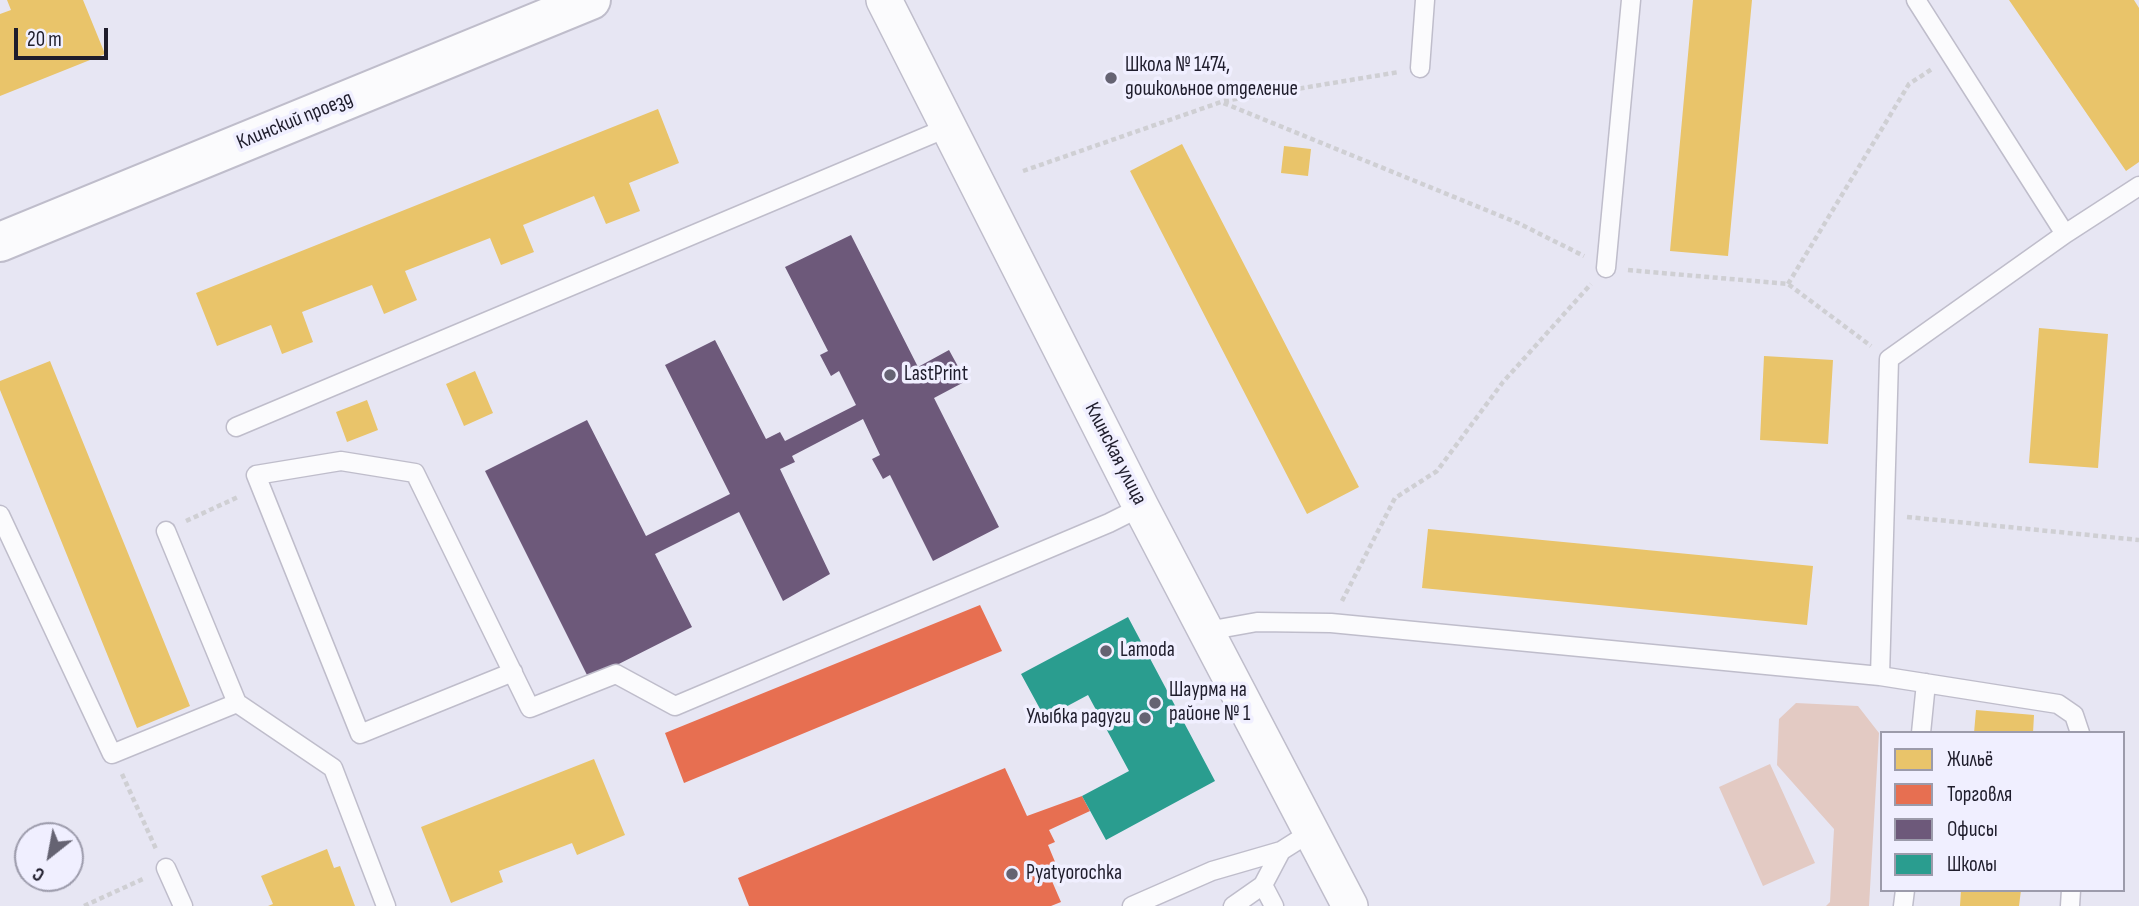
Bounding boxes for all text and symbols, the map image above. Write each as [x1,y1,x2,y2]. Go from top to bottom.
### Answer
scale bar [18,14,112,58]
text: 20 m [27,27,62,52]
place label: Школа № 1474, дошкольное отделение [1125,53,1298,103]
marker: Школа № 1474, дошкольное отделение [1103,70,1119,86]
street label: Клинский проезд [233,86,357,156]
place label: LastPrint [904,362,968,388]
marker: LastPrint [882,367,898,383]
street label: Клинская улица [1078,399,1152,509]
place label: Lamoda [1120,638,1175,664]
marker: Lamoda [1098,643,1114,659]
place label: Шаурма на районе № 1 [1169,678,1250,728]
marker: Шаурма на районе № 1 [1147,695,1163,711]
place label: Улыбка радуги [1026,705,1131,731]
marker: Улыбка радуги [1137,710,1153,726]
legend [1880,731,2125,892]
text: Жильё [1947,747,1993,772]
text: Торговля [1947,782,2012,807]
text: Офисы [1947,817,1998,842]
north arrow [14,822,84,892]
text: Школы [1947,852,1997,877]
text: С [29,861,49,886]
place label: Pyatyorochka [1026,861,1122,887]
marker: Pyatyorochka [1004,866,1020,882]

